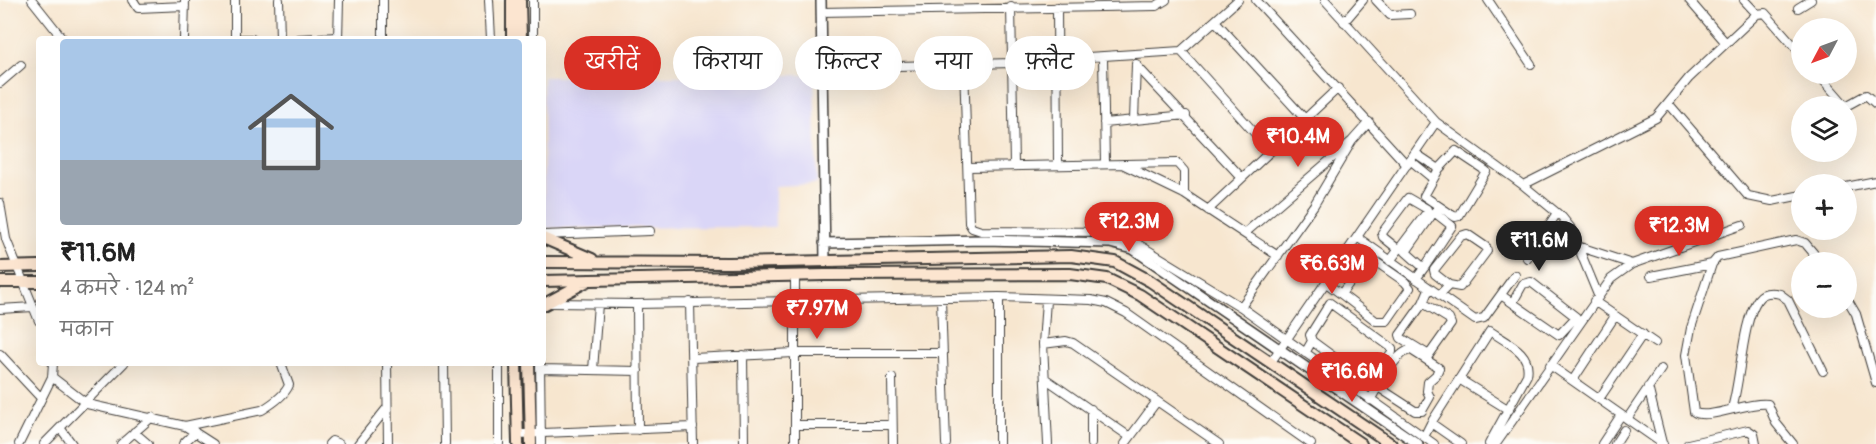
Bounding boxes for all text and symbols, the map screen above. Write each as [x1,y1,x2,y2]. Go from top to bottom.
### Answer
north arrow [1791,18,1857,84]
map controls [1791,18,1857,318]
chip: खरीदें [564,36,661,90]
chip: किराया [673,36,783,90]
chip: फ़िल्टर [795,36,902,90]
chip: नया [914,36,993,90]
chip: फ़्लैट [1005,36,1095,90]
icon: home [237,78,345,186]
button: layers [1791,96,1857,162]
pin: ₹10.4M [1249,117,1347,168]
text: ₹10.4M [1266,124,1330,149]
button: + [1791,174,1857,240]
pin: ₹12.3M [1080,202,1178,253]
pin: ₹12.3M [1630,206,1728,257]
text: ₹12.3M [1099,209,1159,234]
text: ₹12.3M [1649,213,1709,238]
pin: ₹11.6M [1490,221,1588,272]
text: ₹11.6M [1510,228,1568,253]
text: ₹11.6M [60,237,135,269]
pin: ₹6.63M [1283,244,1381,295]
text: ₹6.63M [1299,251,1365,276]
button: − [1791,252,1857,318]
text: 4 कमरे · 124 m² [60,276,194,301]
pin: ₹7.97M [768,289,866,340]
text: ₹7.97M [786,296,848,321]
text: मकान [60,317,113,342]
pin: ₹16.6M [1303,352,1401,403]
text: ₹16.6M [1321,359,1383,384]

